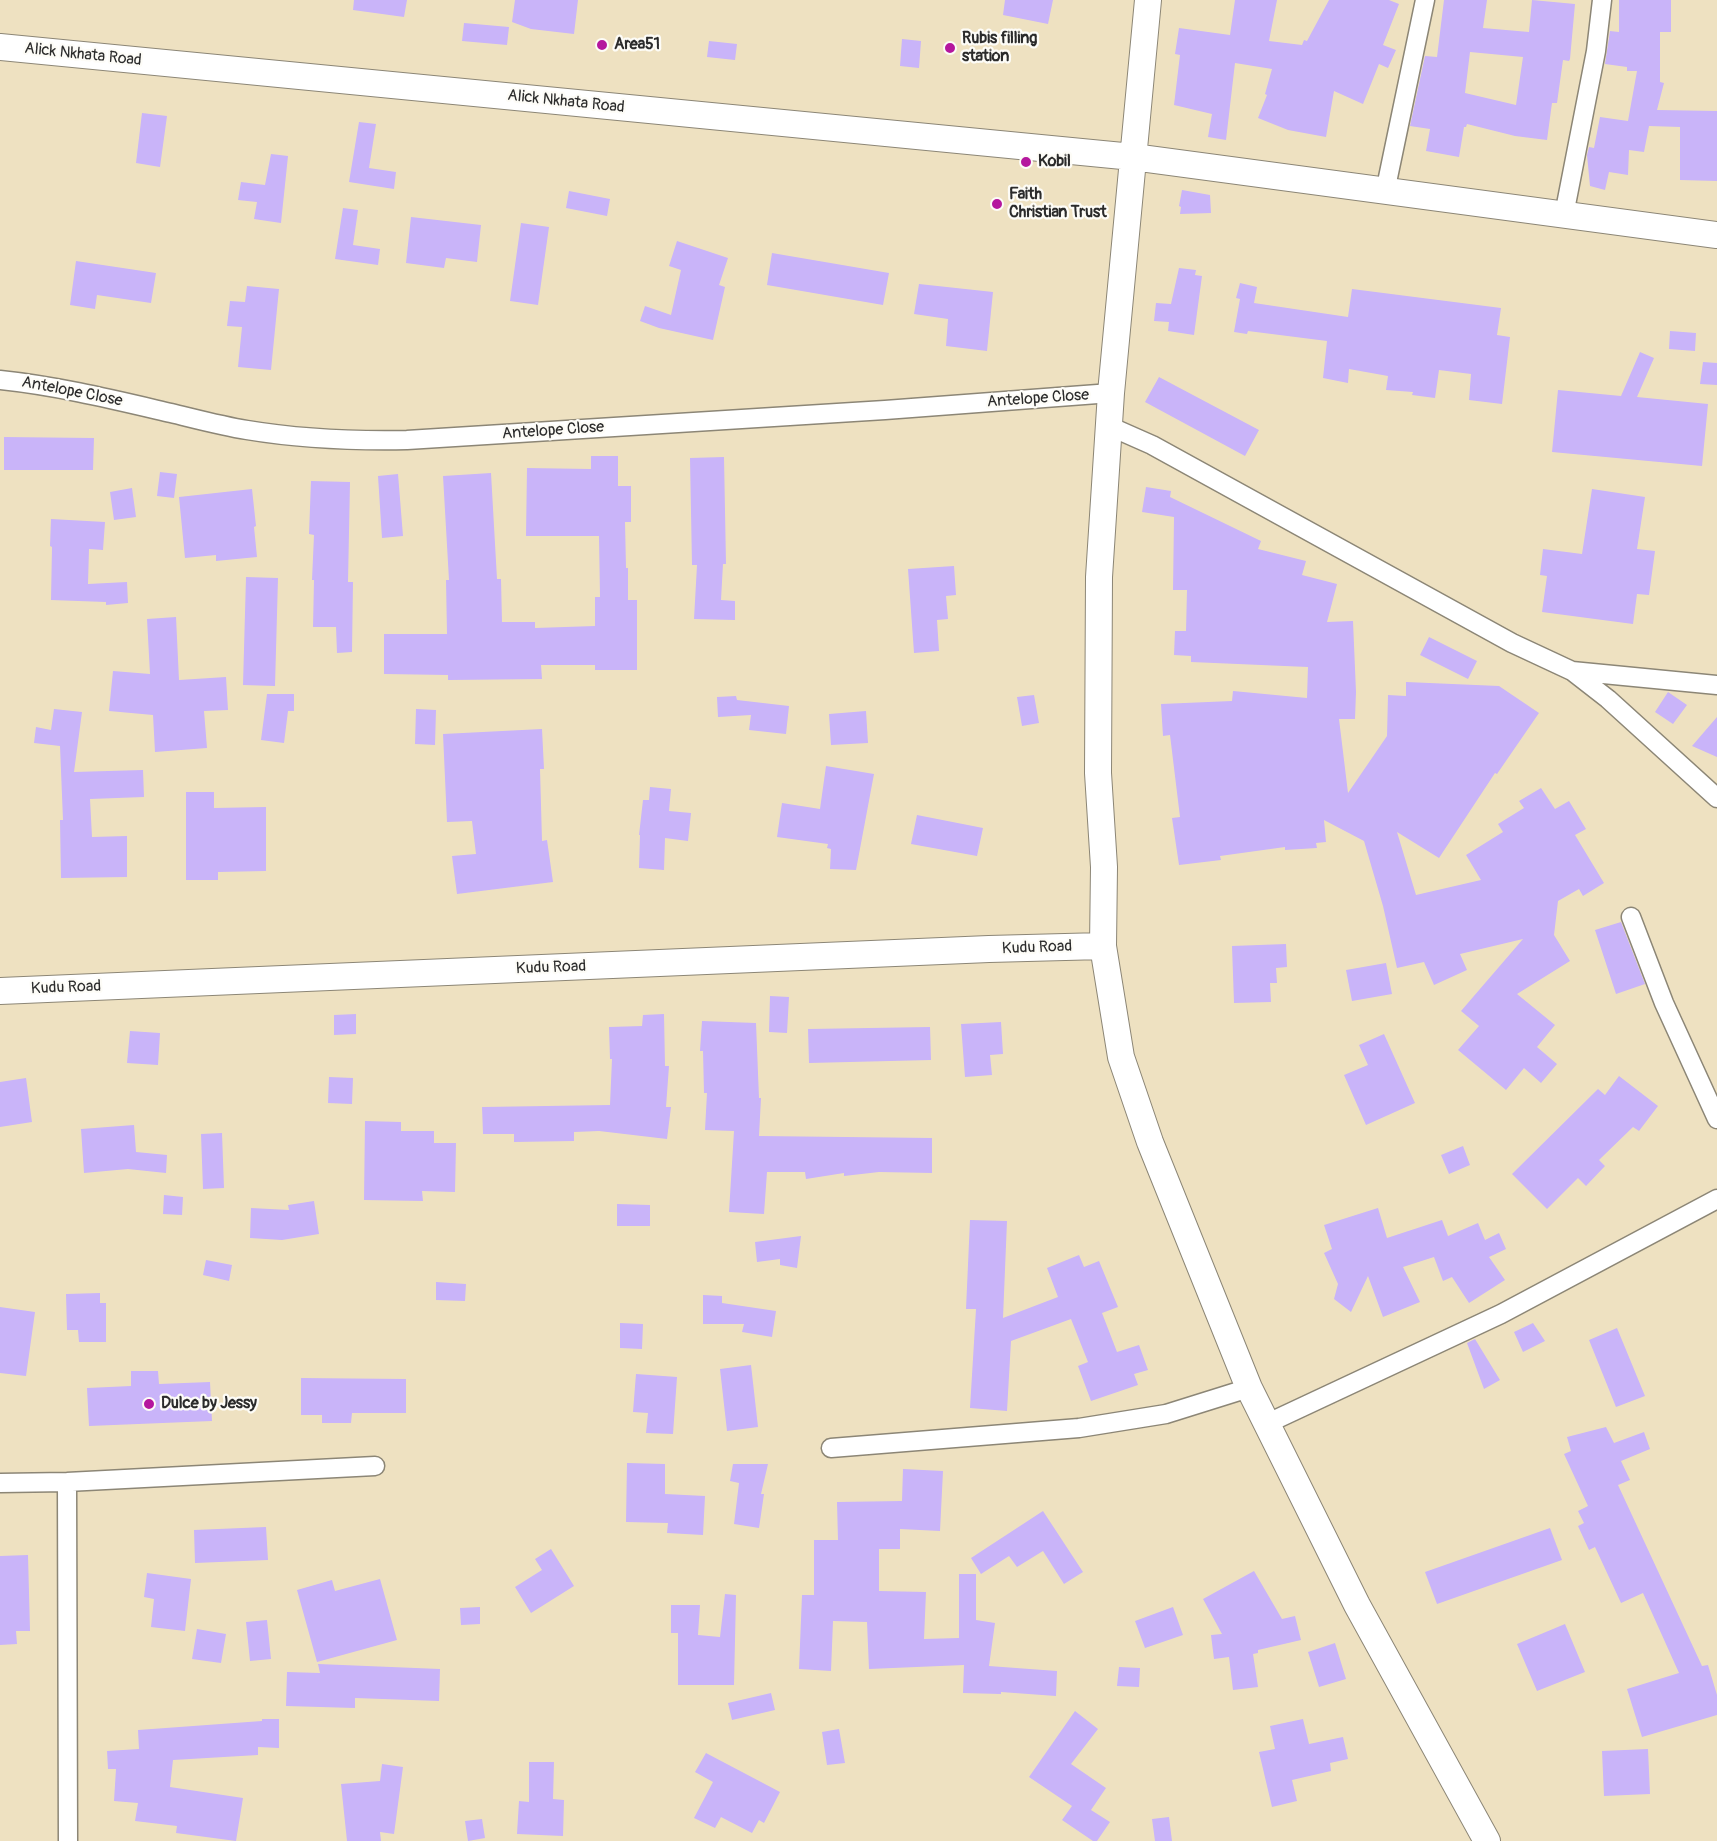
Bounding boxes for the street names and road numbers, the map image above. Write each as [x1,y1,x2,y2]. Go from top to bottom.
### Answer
street label: Alick Nkhata Road [23,39,143,71]
street label: Alick Nkhata Road [506,86,626,118]
street label: Antelope Close [20,373,124,411]
street label: Antelope Close [986,386,1090,412]
street label: Antelope Close [501,418,605,444]
street label: Kudu Road [1002,937,1072,959]
street label: Kudu Road [516,957,586,979]
street label: Kudu Road [31,977,101,999]

